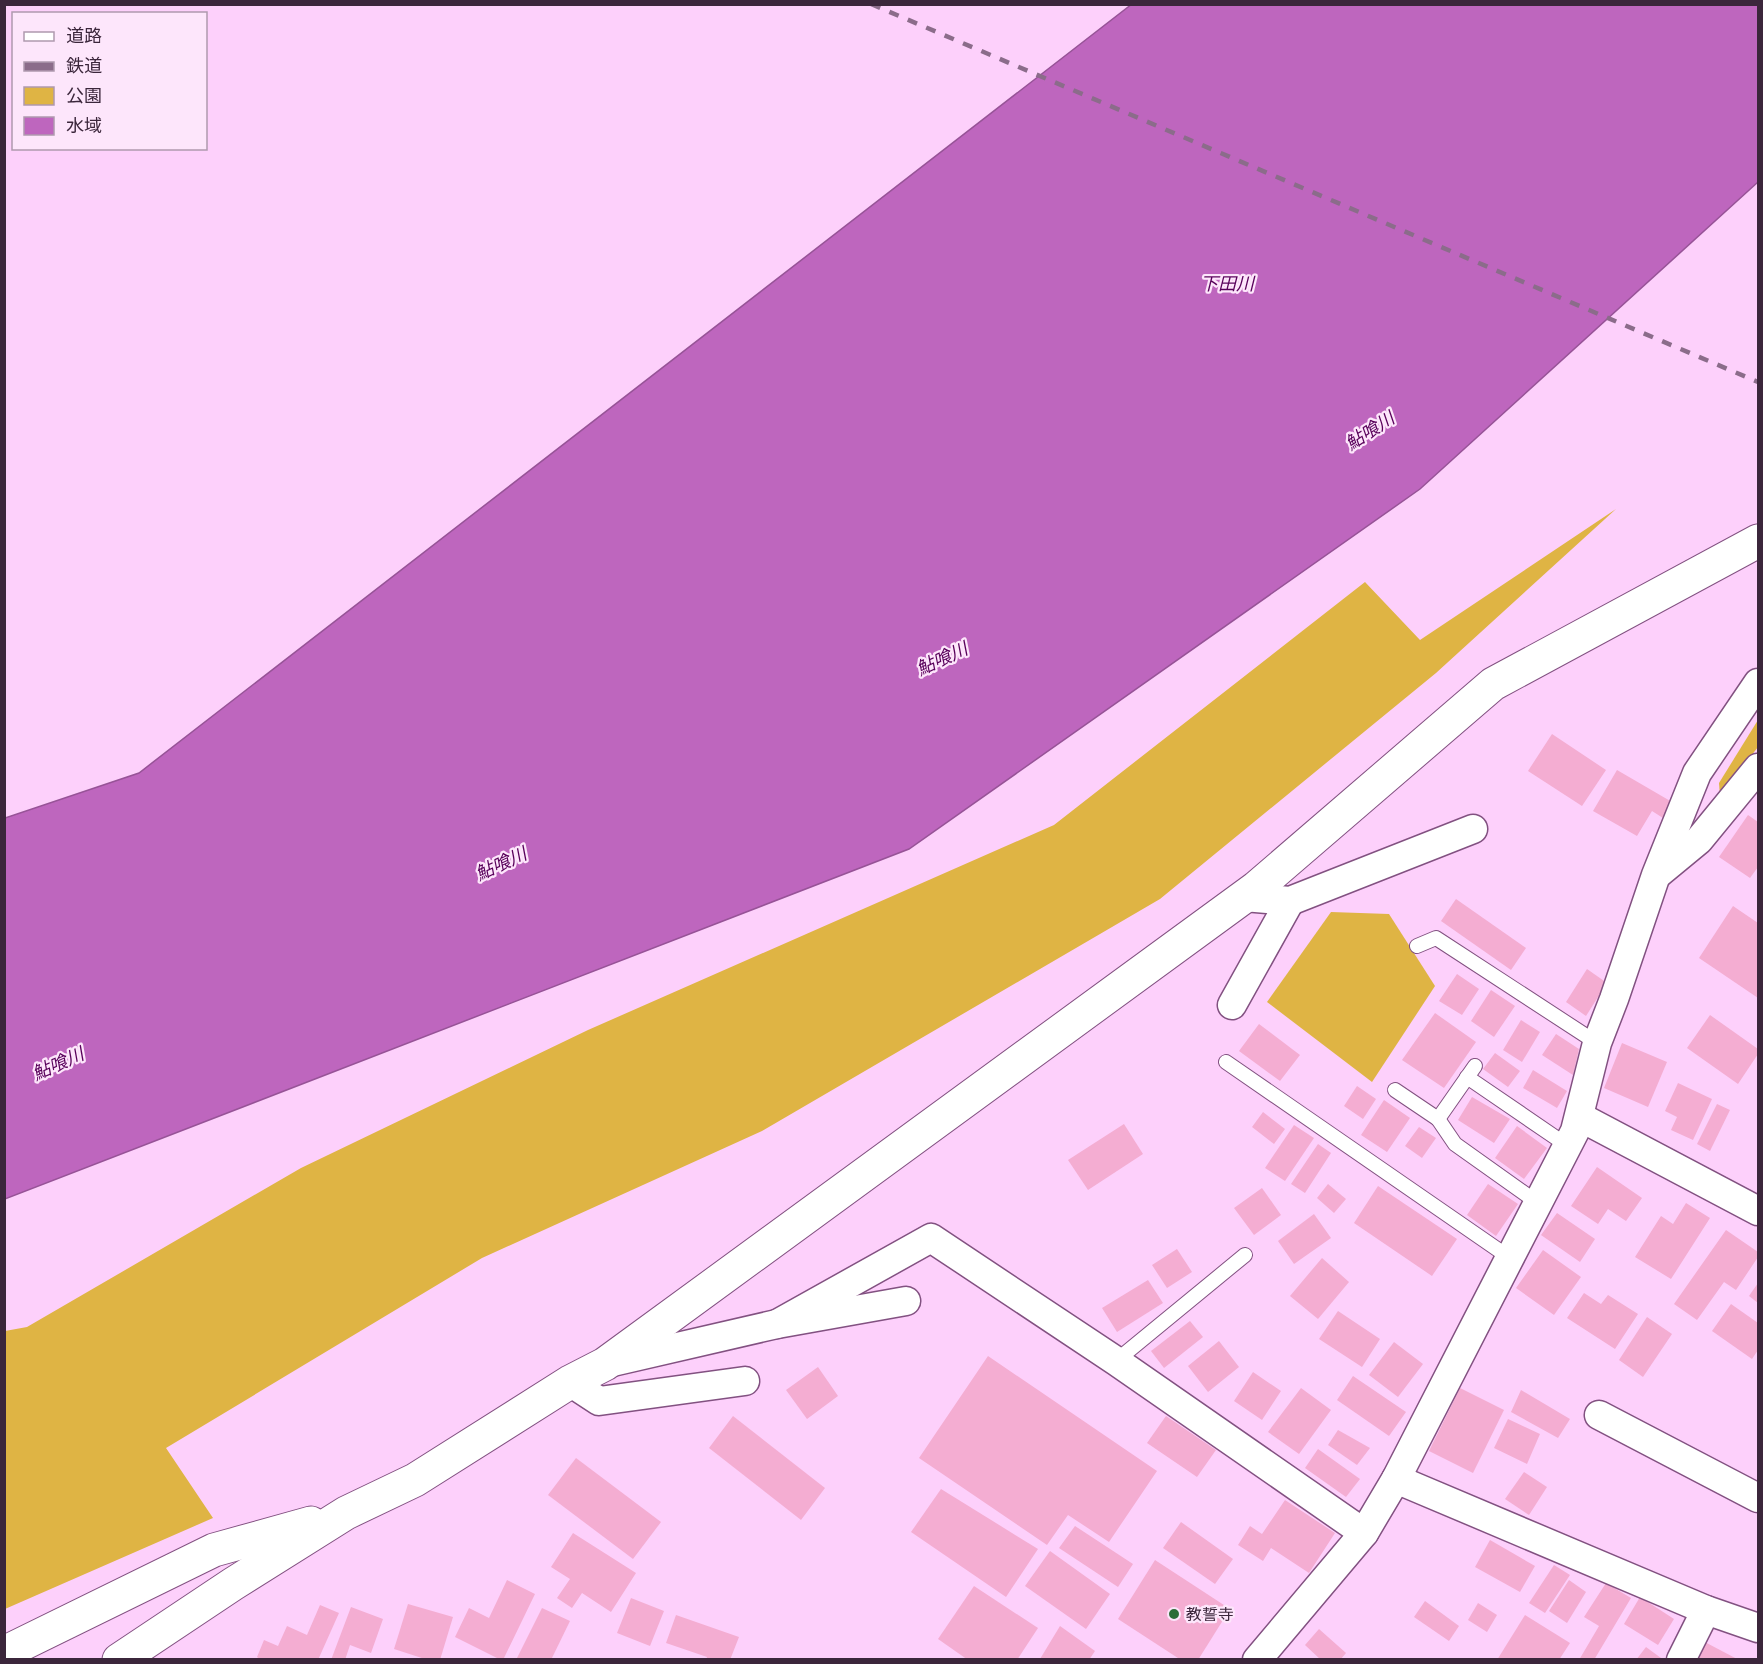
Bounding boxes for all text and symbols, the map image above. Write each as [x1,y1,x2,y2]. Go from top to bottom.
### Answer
legend [12,12,207,150]
text: 道路 [66,25,102,47]
text: 鉄道 [66,55,102,77]
text: 公園 [66,85,102,107]
text: 水域 [66,115,102,137]
water label: 下田川 [1200,273,1256,295]
water label: 鮎喰川 [1341,406,1400,455]
water label: 鮎喰川 [913,637,973,680]
water label: 鮎喰川 [472,842,532,885]
water label: 鮎喰川 [29,1042,89,1085]
place label: 教誓寺 [1186,1605,1234,1624]
marker: 教誓寺 [1167,1607,1181,1621]

